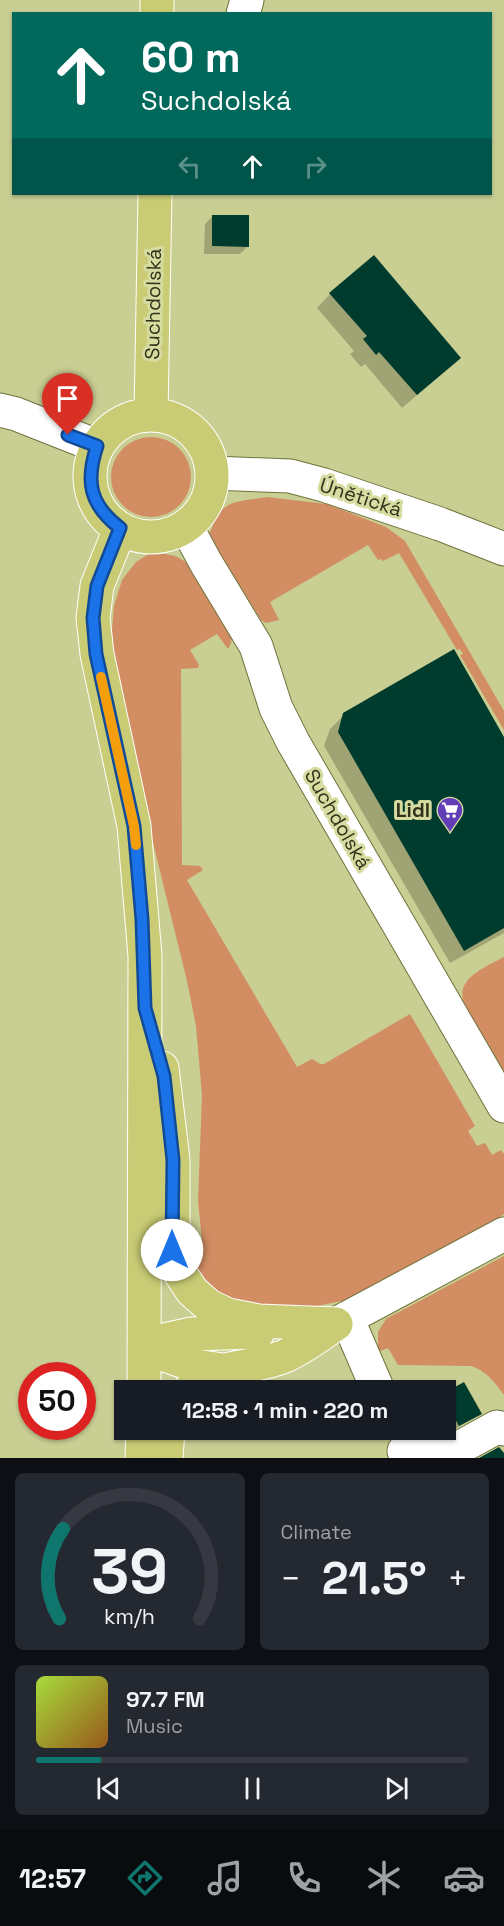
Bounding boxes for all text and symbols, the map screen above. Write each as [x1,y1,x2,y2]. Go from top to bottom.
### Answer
text: 60 m [141,31,241,84]
icon: ahead [42,36,120,114]
text: Suchdolská [141,83,291,118]
icon: left [173,150,206,183]
icon: ahead [236,150,269,183]
icon: right [299,150,332,183]
street label: Suchdolská [139,248,167,360]
pin [42,373,93,435]
icon: arrive [51,382,84,415]
street label: Únětická [317,471,405,523]
street label: Suchdolská [299,764,377,874]
supermarket icon: Lidl [435,795,465,833]
place label: Lidl [396,797,430,823]
position arrow [140,1218,204,1282]
speed limit sign: 50 [18,1362,96,1440]
text: 12:58 · 1 min · 220 m [182,1396,388,1424]
text: Climate [281,1519,352,1545]
text: 39 [91,1532,168,1611]
text: 21.5° [322,1550,427,1607]
text: − [281,1558,301,1600]
text: + [448,1558,468,1600]
text: km/h [104,1603,155,1630]
text: 97.7 FM [126,1685,205,1713]
text: Music [126,1713,183,1739]
icon: previous [92,1772,125,1805]
icon: pause [236,1772,269,1805]
icon: next [380,1772,413,1805]
icon: directions [124,1857,166,1899]
icon: music [204,1857,246,1899]
icon: phone [283,1857,325,1899]
icon: climate [363,1857,405,1899]
icon: car [443,1857,485,1899]
text: 12:57 [19,1861,86,1896]

